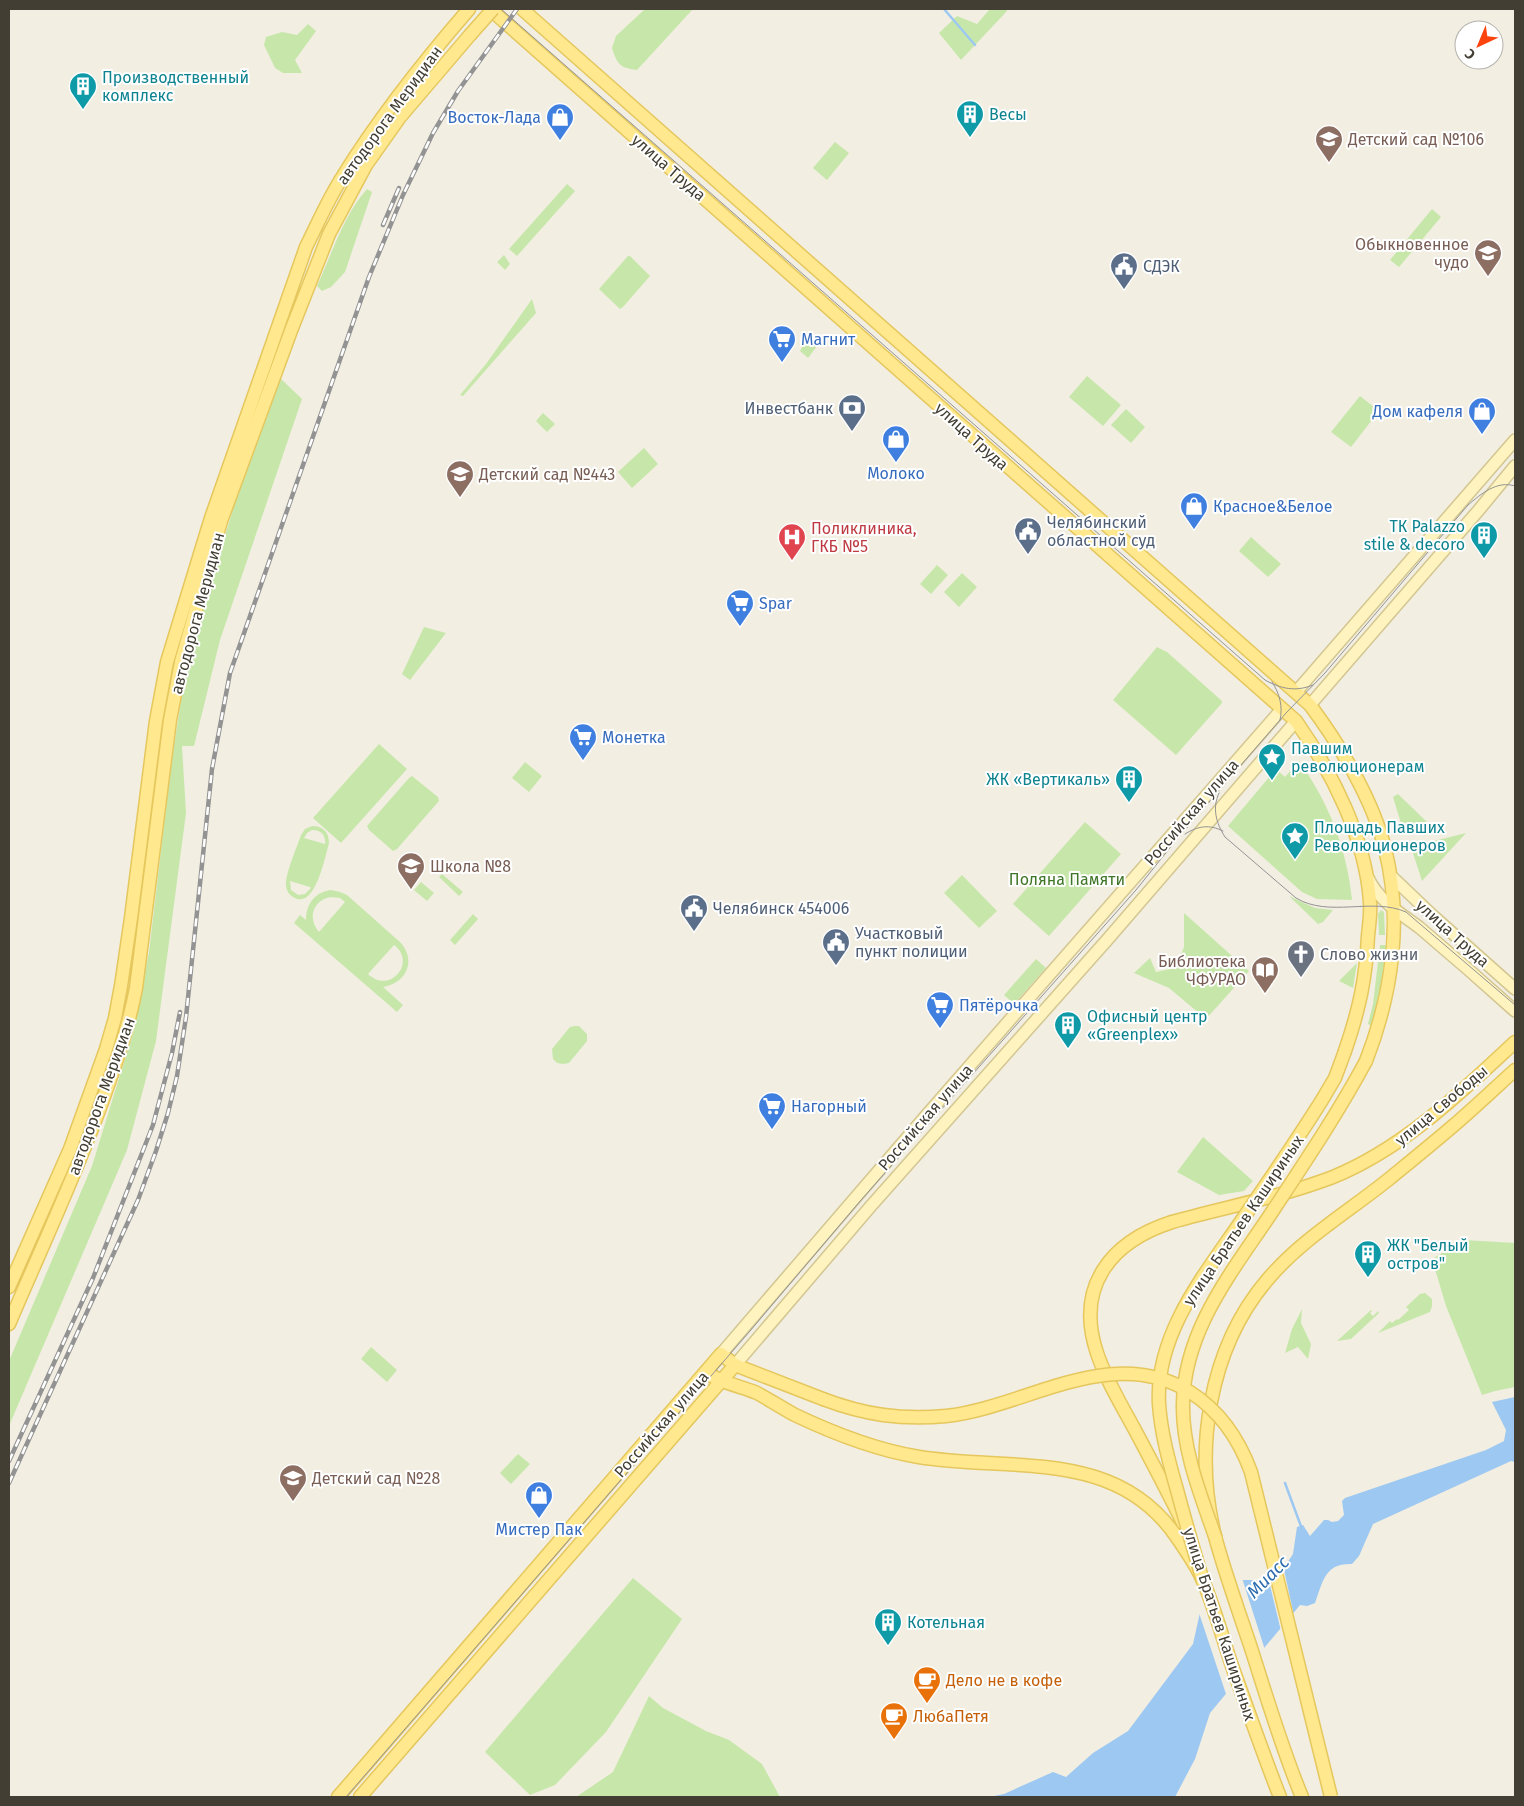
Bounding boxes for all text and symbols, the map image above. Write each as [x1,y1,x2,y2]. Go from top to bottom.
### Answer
north arrow [1454,20,1504,70]
street label: автодорога Меридиан [333,42,446,188]
text: С [1462,45,1479,63]
place label: Производственный комплекс [102,68,249,105]
building icon: Производственный комплекс [68,71,98,110]
building icon: Весы [955,99,985,138]
shop icon: Восток-Лада [545,102,575,141]
place label: Весы [989,105,1027,124]
place label: Восток-Лада [448,108,541,127]
school or university icon: Детский сад №106 [1314,124,1344,163]
street label: улица Труда [628,130,710,205]
place label: Детский сад №106 [1347,130,1484,149]
place label: Обыкновенное чудо [1355,235,1469,272]
school or university icon: Обыкновенное чудо [1473,238,1503,277]
public building icon: СДЭК [1109,251,1139,290]
place label: СДЭК [1143,257,1180,276]
supermarket icon: Магнит [767,324,797,363]
place label: Магнит [801,330,856,349]
bank icon: Инвестбанк [837,393,867,432]
shop icon: Дом кафеля [1467,396,1497,435]
place label: Инвестбанк [745,399,834,418]
street label: улица Труда [931,399,1012,474]
place label: Дом кафеля [1371,402,1463,421]
shop icon: Молоко [881,424,911,463]
school or university icon: Детский сад №443 [445,459,475,498]
place label: Молоко [867,464,925,483]
place label: Детский сад №443 [478,465,615,484]
shop icon: Красное&Белое [1179,491,1209,530]
place label: Красное&Белое [1213,497,1332,516]
place label: Челябинский областной суд [1047,513,1155,550]
public building icon: Челябинский областной суд [1013,516,1043,555]
place label: ТК Palazzo stile & decoro [1364,517,1465,554]
place label: Поликлиника, ГКБ №5 [811,519,917,556]
building icon: ТК Palazzo stile & decoro [1469,520,1499,559]
hospital icon: Поликлиника, ГКБ №5 [777,522,807,561]
street label: автодорога Меридиан [167,530,228,696]
supermarket icon: Spar [725,588,755,627]
place label: Spar [759,594,793,613]
supermarket icon: Монетка [568,722,598,761]
place label: Монетка [602,728,666,747]
place label: Павшим революционерам [1291,739,1424,776]
place icon: Павшим революционерам [1257,742,1287,781]
street label: Российская улица [1140,755,1243,869]
building icon: ЖК «Вертикаль» [1114,764,1144,803]
place label: ЖК «Вертикаль» [986,770,1110,789]
place label: Площадь Павших Революционеров [1314,818,1446,855]
place icon: Площадь Павших Революционеров [1280,821,1310,860]
school or university icon: Школа №8 [396,851,426,890]
place label: Школа №8 [430,857,511,876]
park label: Поляна Памяти [1009,870,1125,889]
public building icon: Челябинск 454006 [679,893,709,932]
street label: улица Труда [1412,896,1493,971]
place label: Челябинск 454006 [713,899,849,918]
place label: Участковый пункт полиции [855,924,968,961]
public building icon: Участковый пункт полиции [821,927,851,966]
church icon: Слово жизни [1286,939,1316,978]
place label: Слово жизни [1320,945,1418,964]
place label: Библиотека ЧФУРАО [1158,952,1246,989]
library icon: Библиотека ЧФУРАО [1250,955,1280,994]
supermarket icon: Пятёрочка [925,990,955,1029]
place label: Пятёрочка [959,996,1039,1015]
place label: Офисный центр «Greenplex» [1087,1007,1208,1044]
building icon: Офисный центр «Greenplex» [1053,1010,1083,1049]
street label: автодорога Меридиан [64,1015,139,1178]
street label: Российская улица [874,1060,977,1174]
street label: улица Свободы [1391,1061,1491,1150]
supermarket icon: Нагорный [757,1091,787,1130]
place label: Нагорный [791,1097,867,1116]
street label: улица Братьев Кашириных [1179,1131,1308,1309]
place label: ЖК "Белый остров" [1387,1236,1469,1273]
building icon: ЖК "Белый остров" [1353,1239,1383,1278]
street label: Российская улица [610,1367,713,1481]
school or university icon: Детский сад №28 [278,1463,308,1502]
place label: Детский сад №28 [311,1469,441,1488]
shop icon: Мистер Пак [524,1480,554,1519]
place label: Мистер Пак [496,1520,583,1539]
street label: улица Братьев Кашириных [1179,1525,1260,1723]
water label: Миасс [1242,1551,1294,1603]
building icon: Котельная [873,1607,903,1646]
place label: Котельная [907,1613,985,1632]
cafe icon: Дело не в кофе [912,1665,942,1704]
place label: Дело не в кофе [945,1671,1062,1690]
cafe icon: ЛюбаПетя [879,1701,909,1740]
place label: ЛюбаПетя [913,1707,989,1726]

